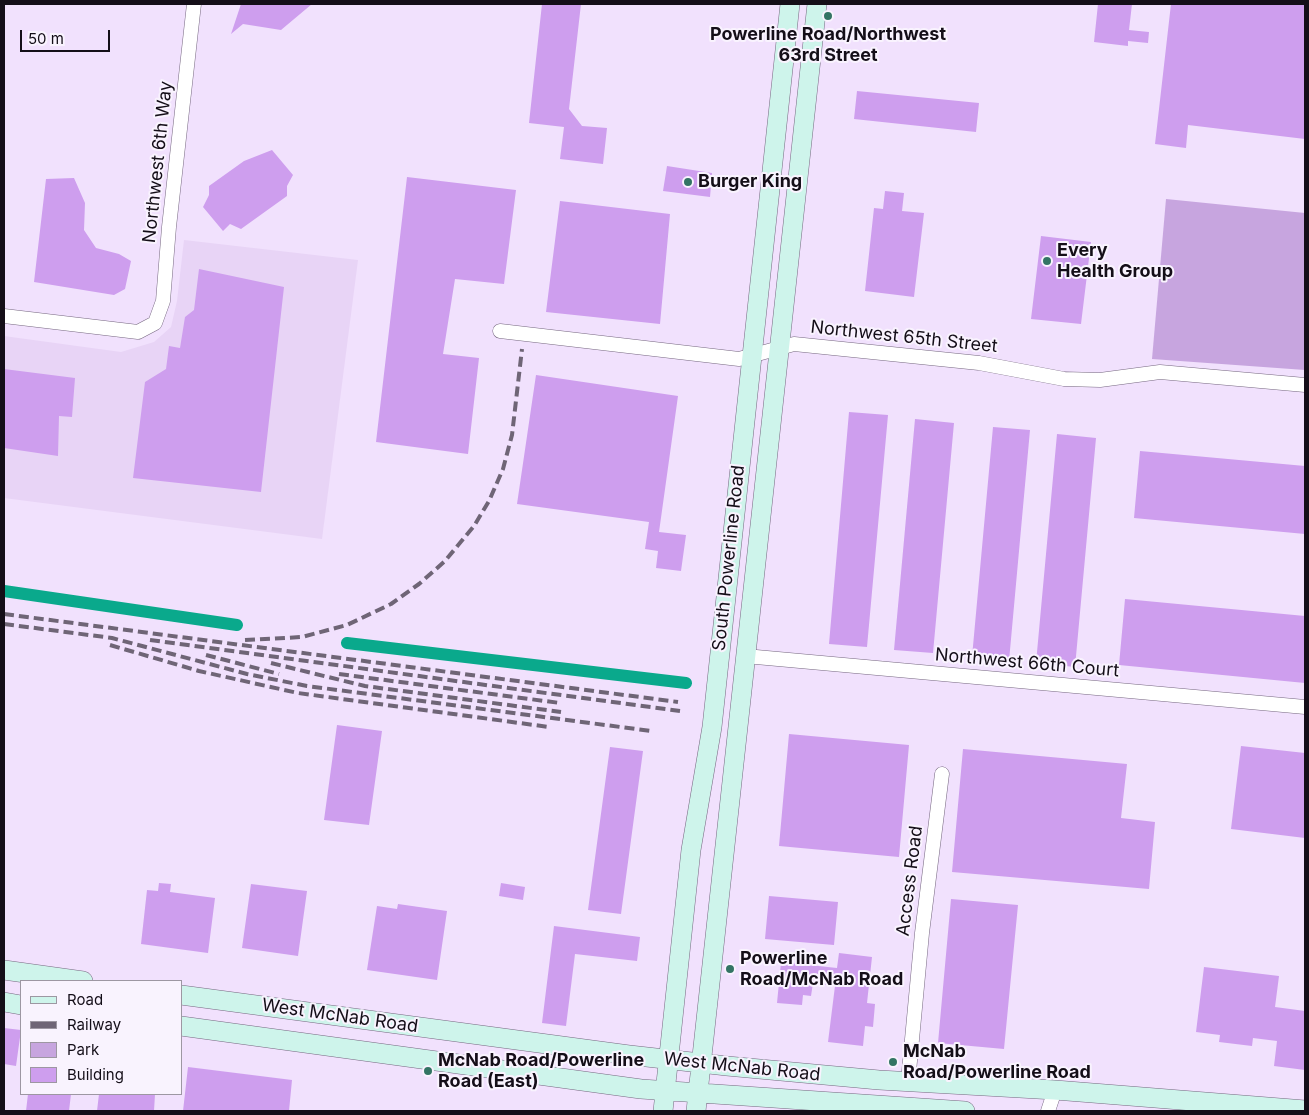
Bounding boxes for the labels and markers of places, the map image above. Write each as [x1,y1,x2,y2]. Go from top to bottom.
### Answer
marker: Powerline Road/Northwest 63rd Street [822,10,834,22]
place label: Powerline Road/Northwest 63rd Street [710,24,946,66]
place label: Burger King [698,171,802,193]
marker: Burger King [682,176,694,188]
place label: Every Health Group [1057,240,1173,282]
marker: Every Health Group [1041,255,1053,267]
place label: Powerline Road/McNab Road [740,948,903,991]
marker: Powerline Road/McNab Road [724,963,736,975]
place label: McNab Road/Powerline Road [903,1041,1091,1084]
place label: McNab Road/Powerline Road (East) [438,1050,644,1092]
marker: McNab Road/Powerline Road [887,1056,899,1068]
marker: McNab Road/Powerline Road (East) [422,1065,434,1077]

